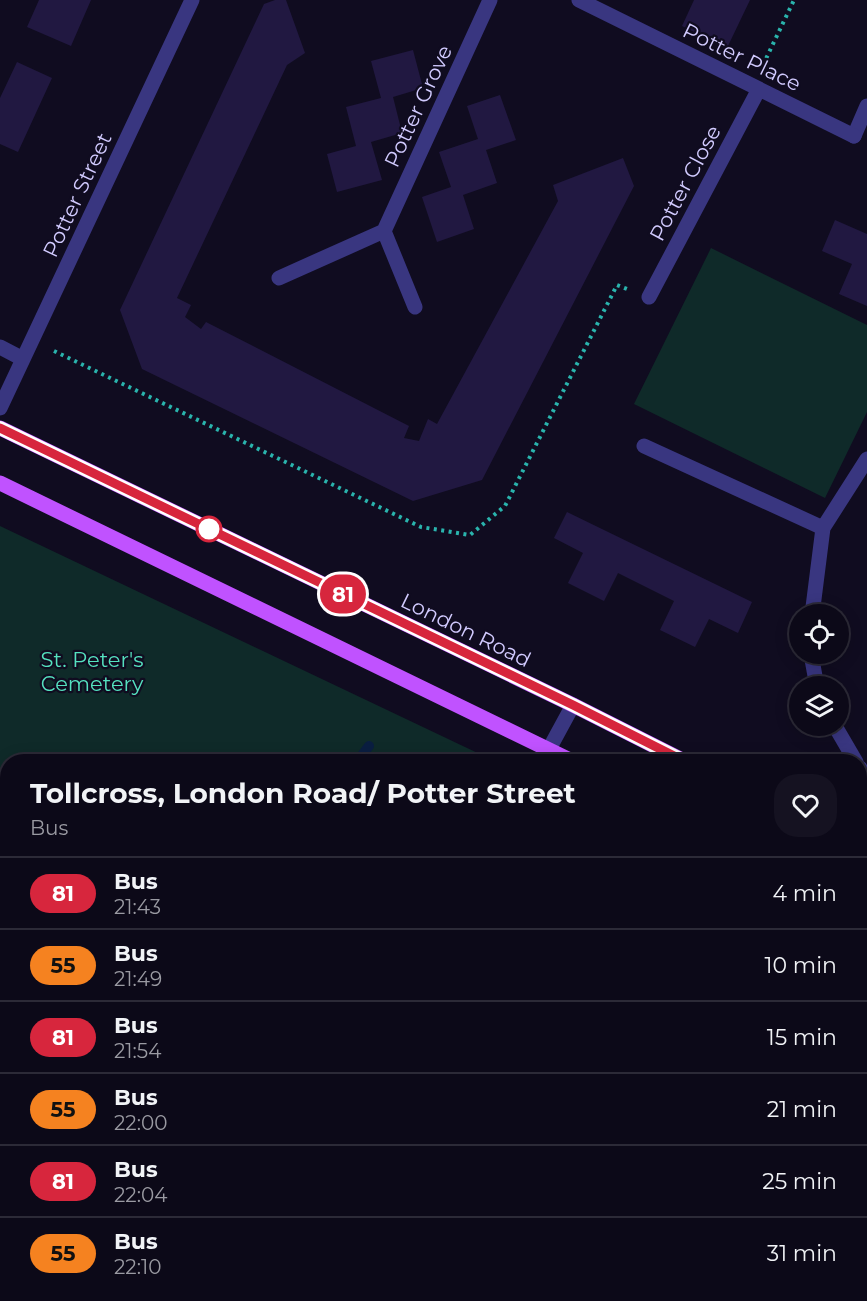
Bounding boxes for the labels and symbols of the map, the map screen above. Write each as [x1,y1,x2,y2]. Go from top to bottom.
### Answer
street label: Potter Place [679,18,805,96]
street label: Potter Grove [379,41,457,171]
street label: Potter Close [644,121,726,245]
street label: Potter Street [37,129,117,261]
unlabelled marker [196,516,222,542]
line badge: 81 [316,574,370,614]
street label: London Road [397,588,535,672]
park label: St. Peter's Cemetery [41,647,144,696]

